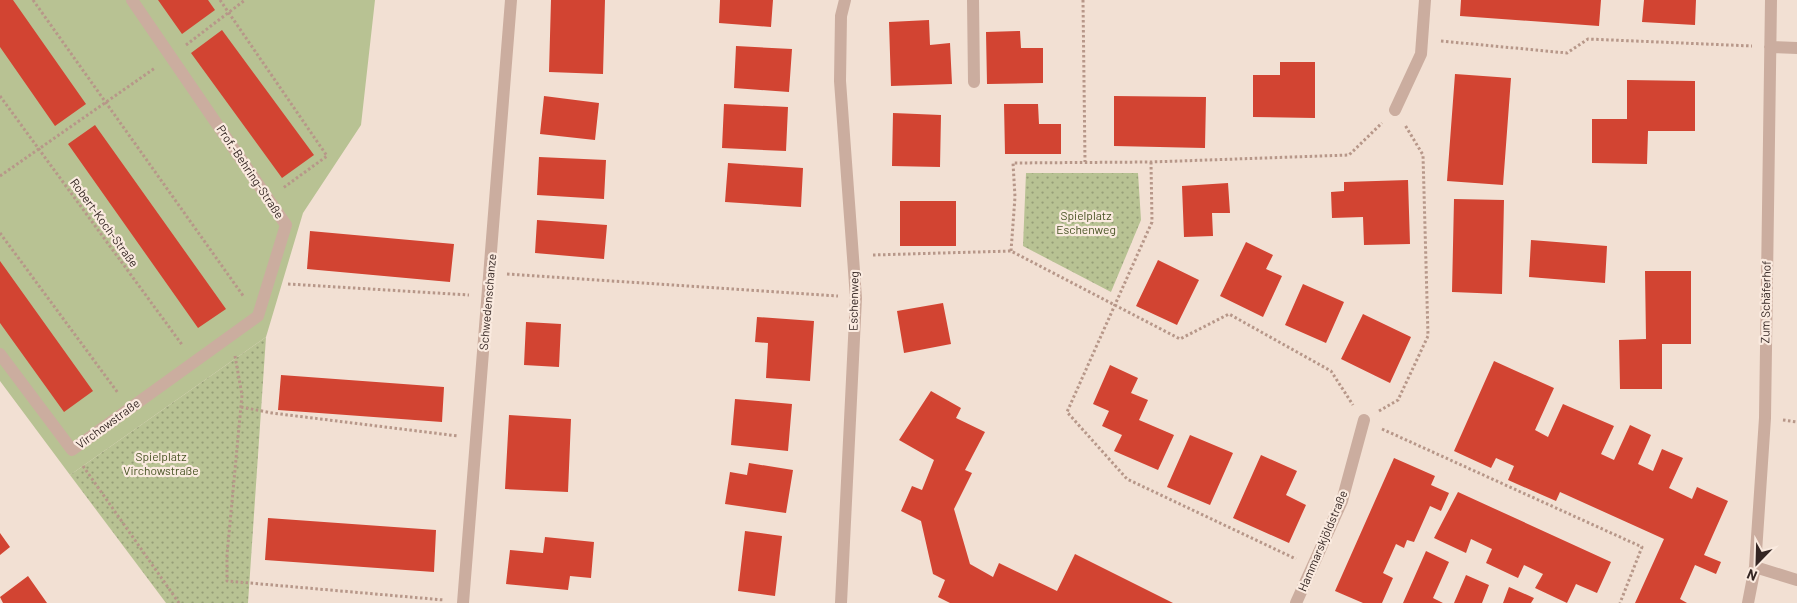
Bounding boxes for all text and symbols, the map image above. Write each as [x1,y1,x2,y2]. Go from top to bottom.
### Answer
street label: Prof.-Behring-Straße [214,122,287,221]
street label: Robert-Koch-Straße [68,175,142,269]
park label: Spielplatz Eschenweg [1056,208,1116,236]
street label: Schwedenschanze [476,253,498,351]
street label: Zum Schäferhof [1757,260,1773,343]
street label: Eschenweg [845,271,861,331]
street label: Virchowstraße [73,395,142,451]
park label: Spielplatz Virchowstraße [123,449,199,477]
street label: Hammarskjöldstraße [1294,488,1350,593]
north arrow [1732,538,1782,588]
text: N [1744,566,1759,585]

